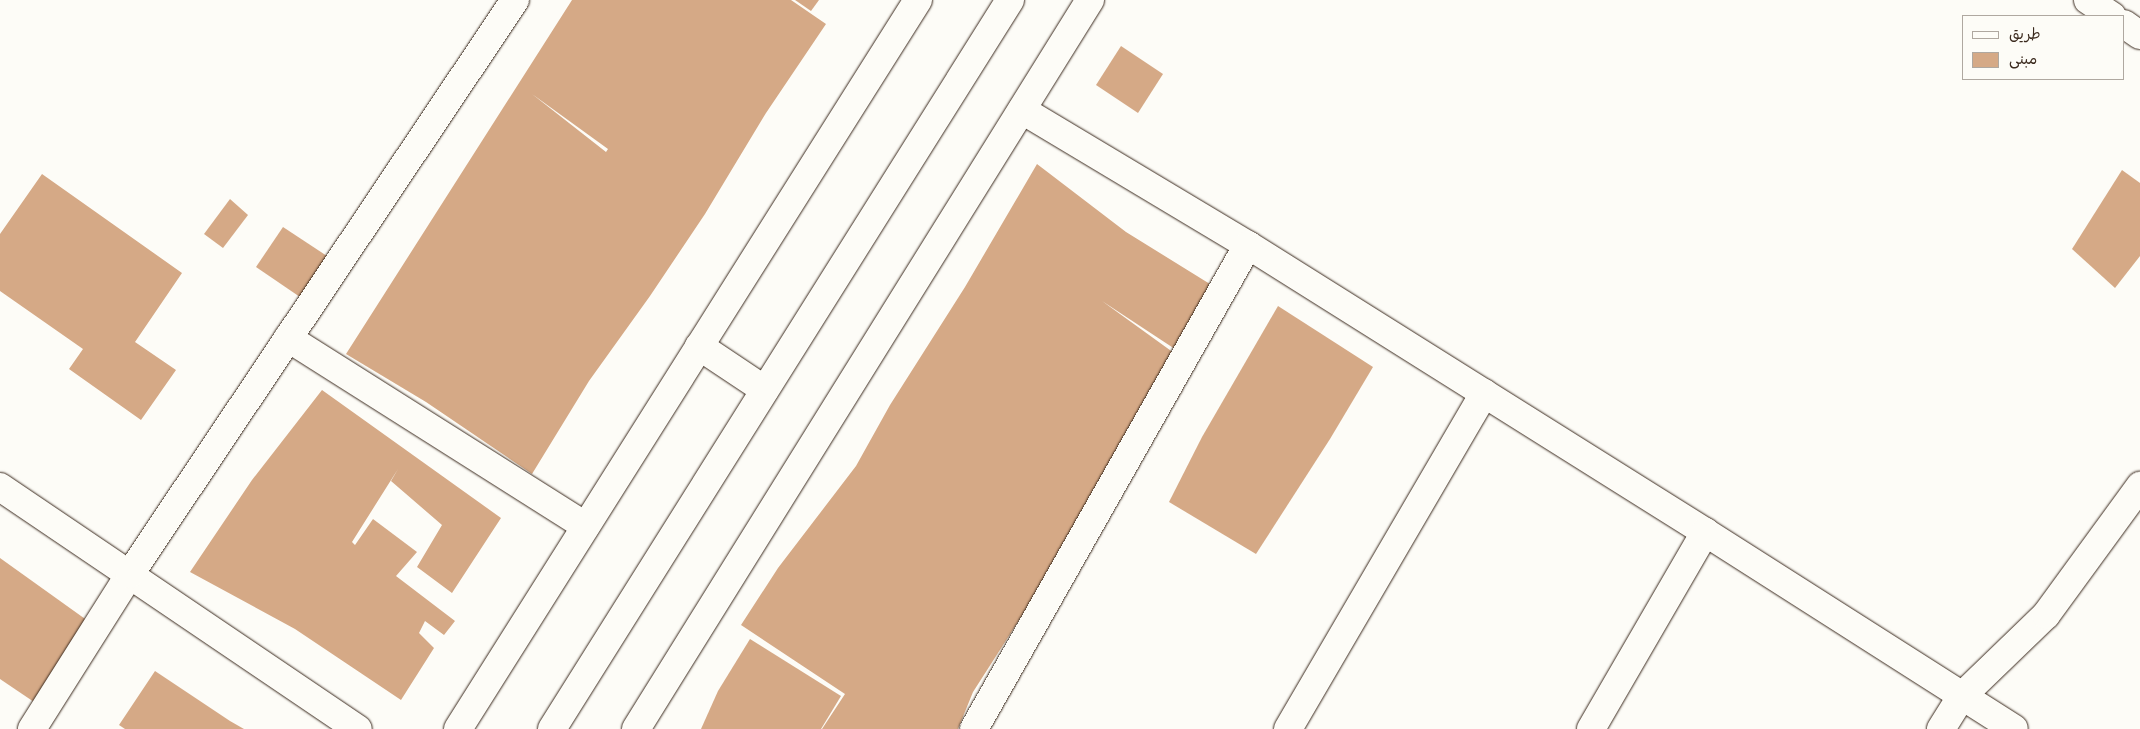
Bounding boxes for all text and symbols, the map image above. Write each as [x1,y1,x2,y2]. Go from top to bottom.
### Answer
legend [1962,15,2125,80]
text: طريق [2009,25,2041,44]
text: مبنى [2009,50,2037,69]

